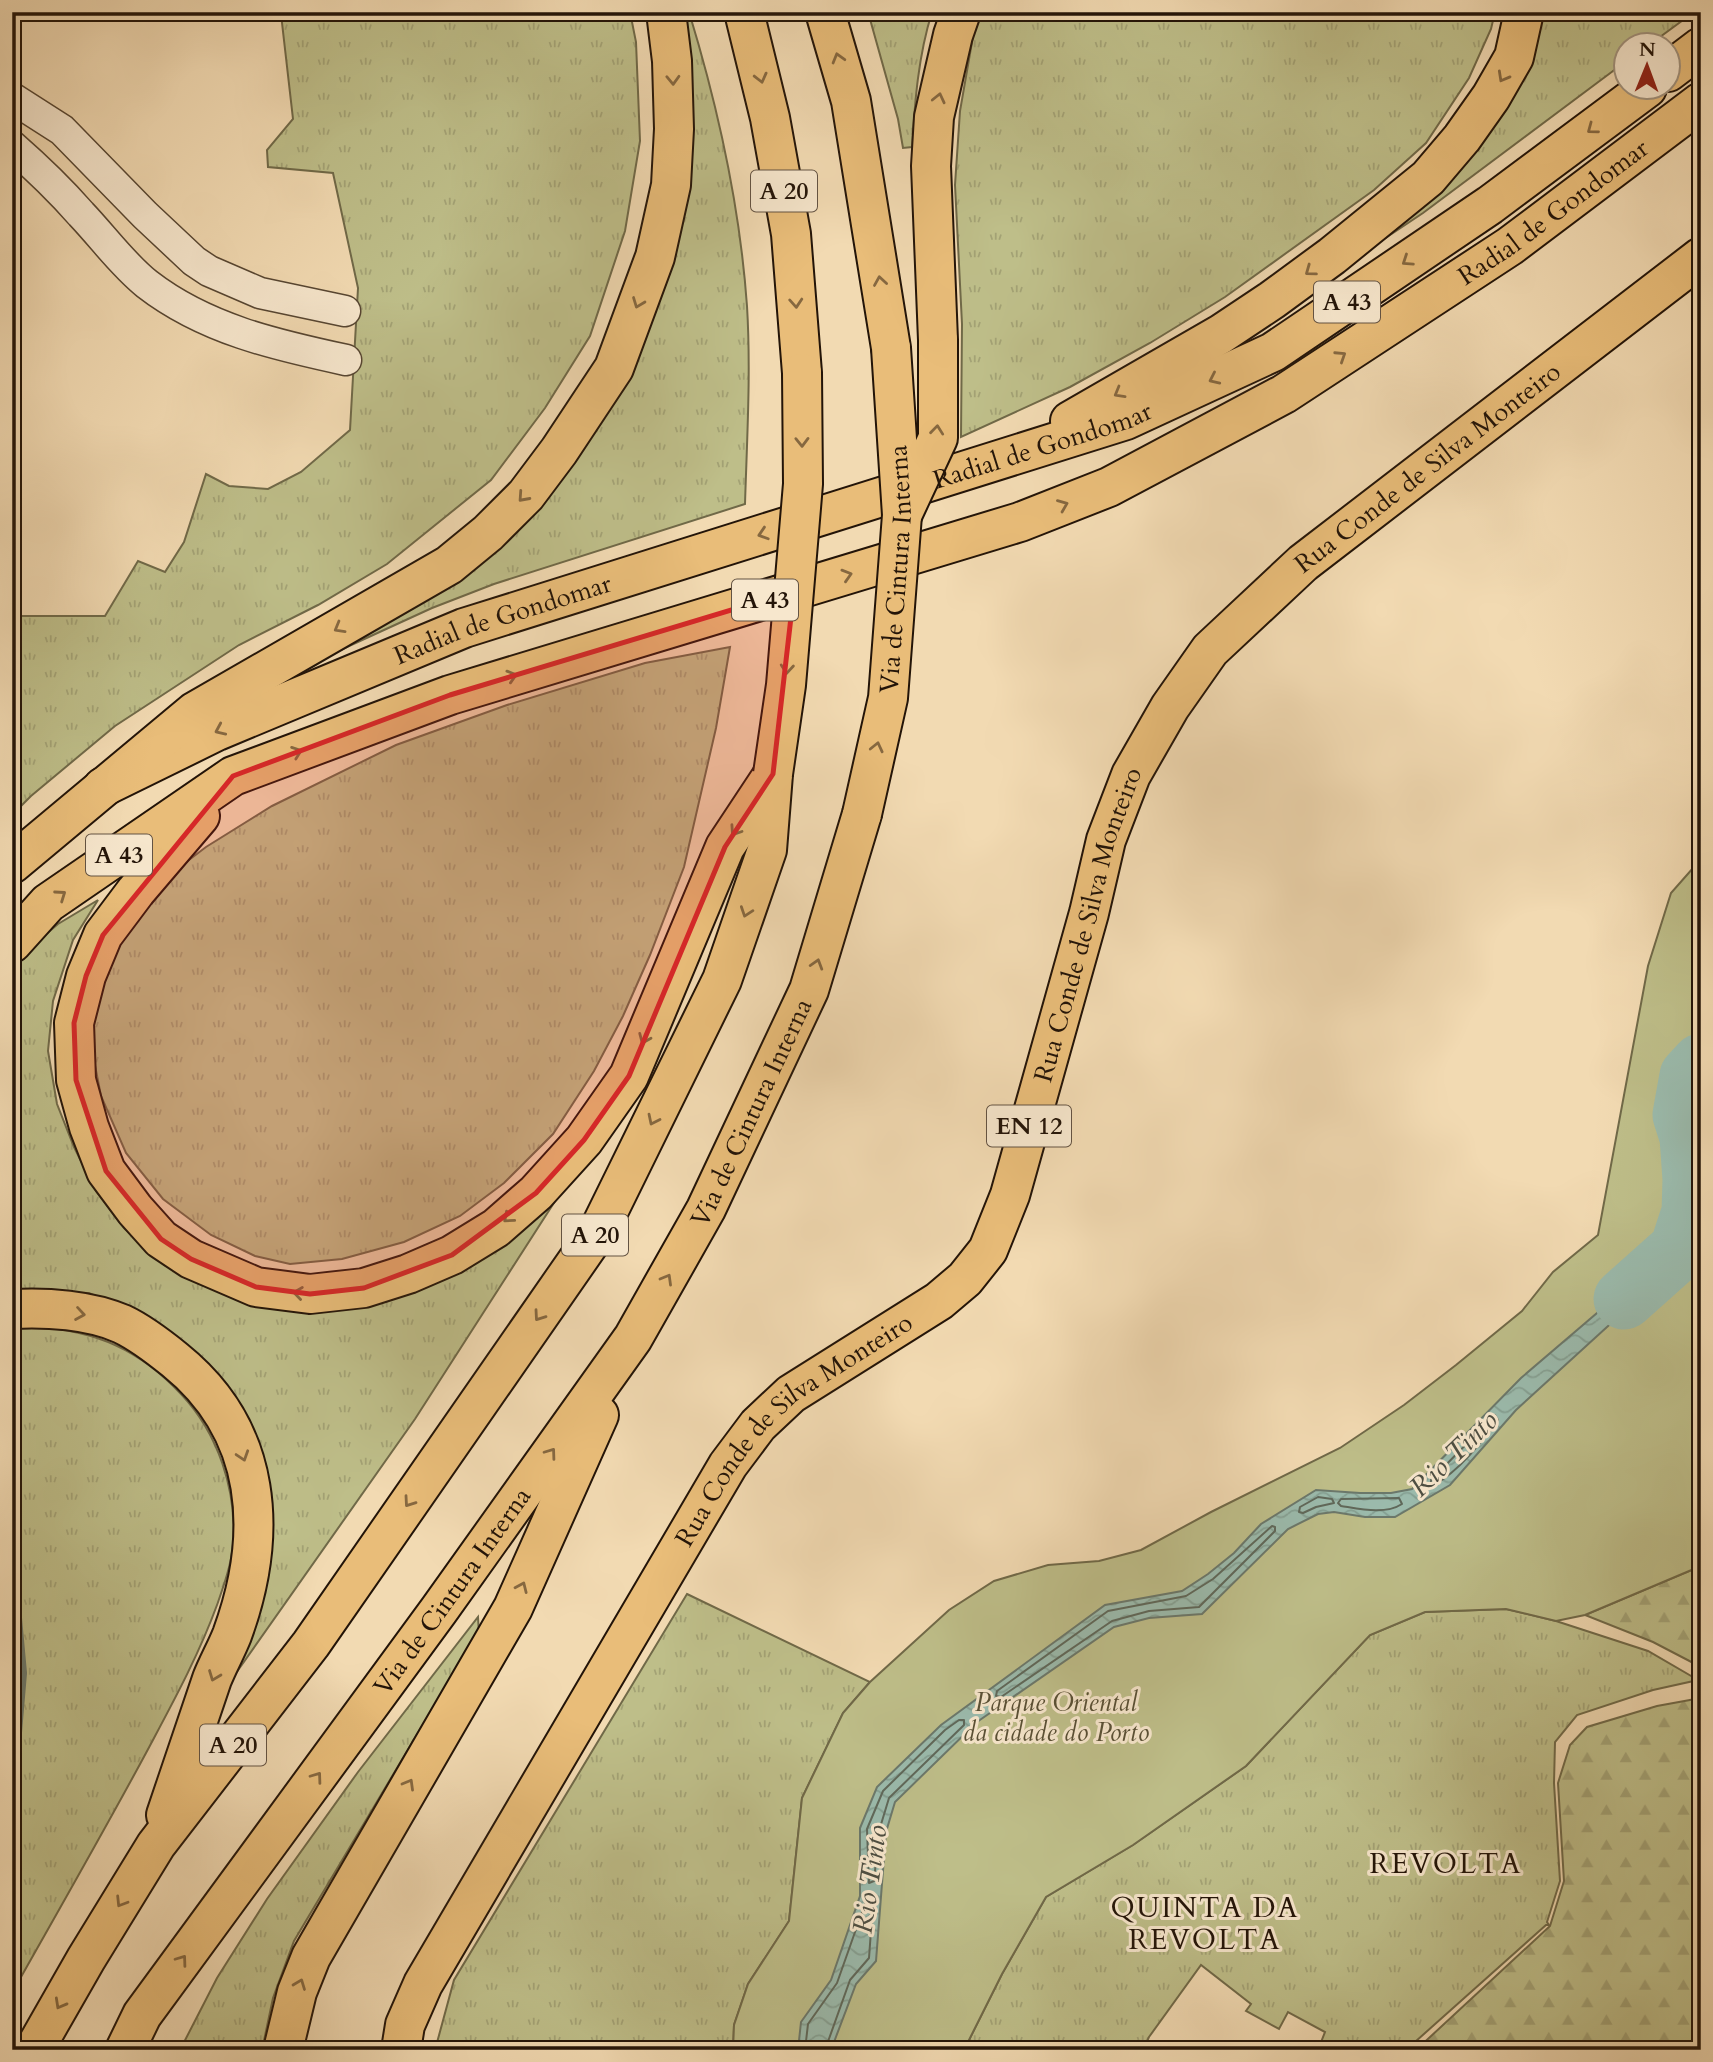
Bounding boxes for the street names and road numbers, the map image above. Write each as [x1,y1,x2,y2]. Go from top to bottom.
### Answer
street label: Radial de Gondomar [1451,131,1656,294]
road number: A 20 [751,170,817,211]
road number: A 43 [1314,282,1380,323]
street label: Rua Conde de Silva Monteiro [1287,354,1568,581]
street label: Radial de Gondomar [929,393,1158,498]
street label: Via de Cintura Interna [871,444,920,695]
street label: Radial de Gondomar [389,566,616,673]
road number: A 43 [732,580,798,620]
street label: Rua Conde de Silva Monteiro [1025,760,1150,1086]
road number: A 43 [86,834,152,876]
street label: Via de Cintura Interna [682,993,821,1233]
road number: EN 12 [987,1106,1071,1146]
road number: A 20 [562,1214,628,1255]
street label: Rua Conde de Silva Monteiro [667,1305,919,1553]
street label: Via de Cintura Interna [365,1480,539,1702]
road number: A 20 [200,1724,266,1765]

